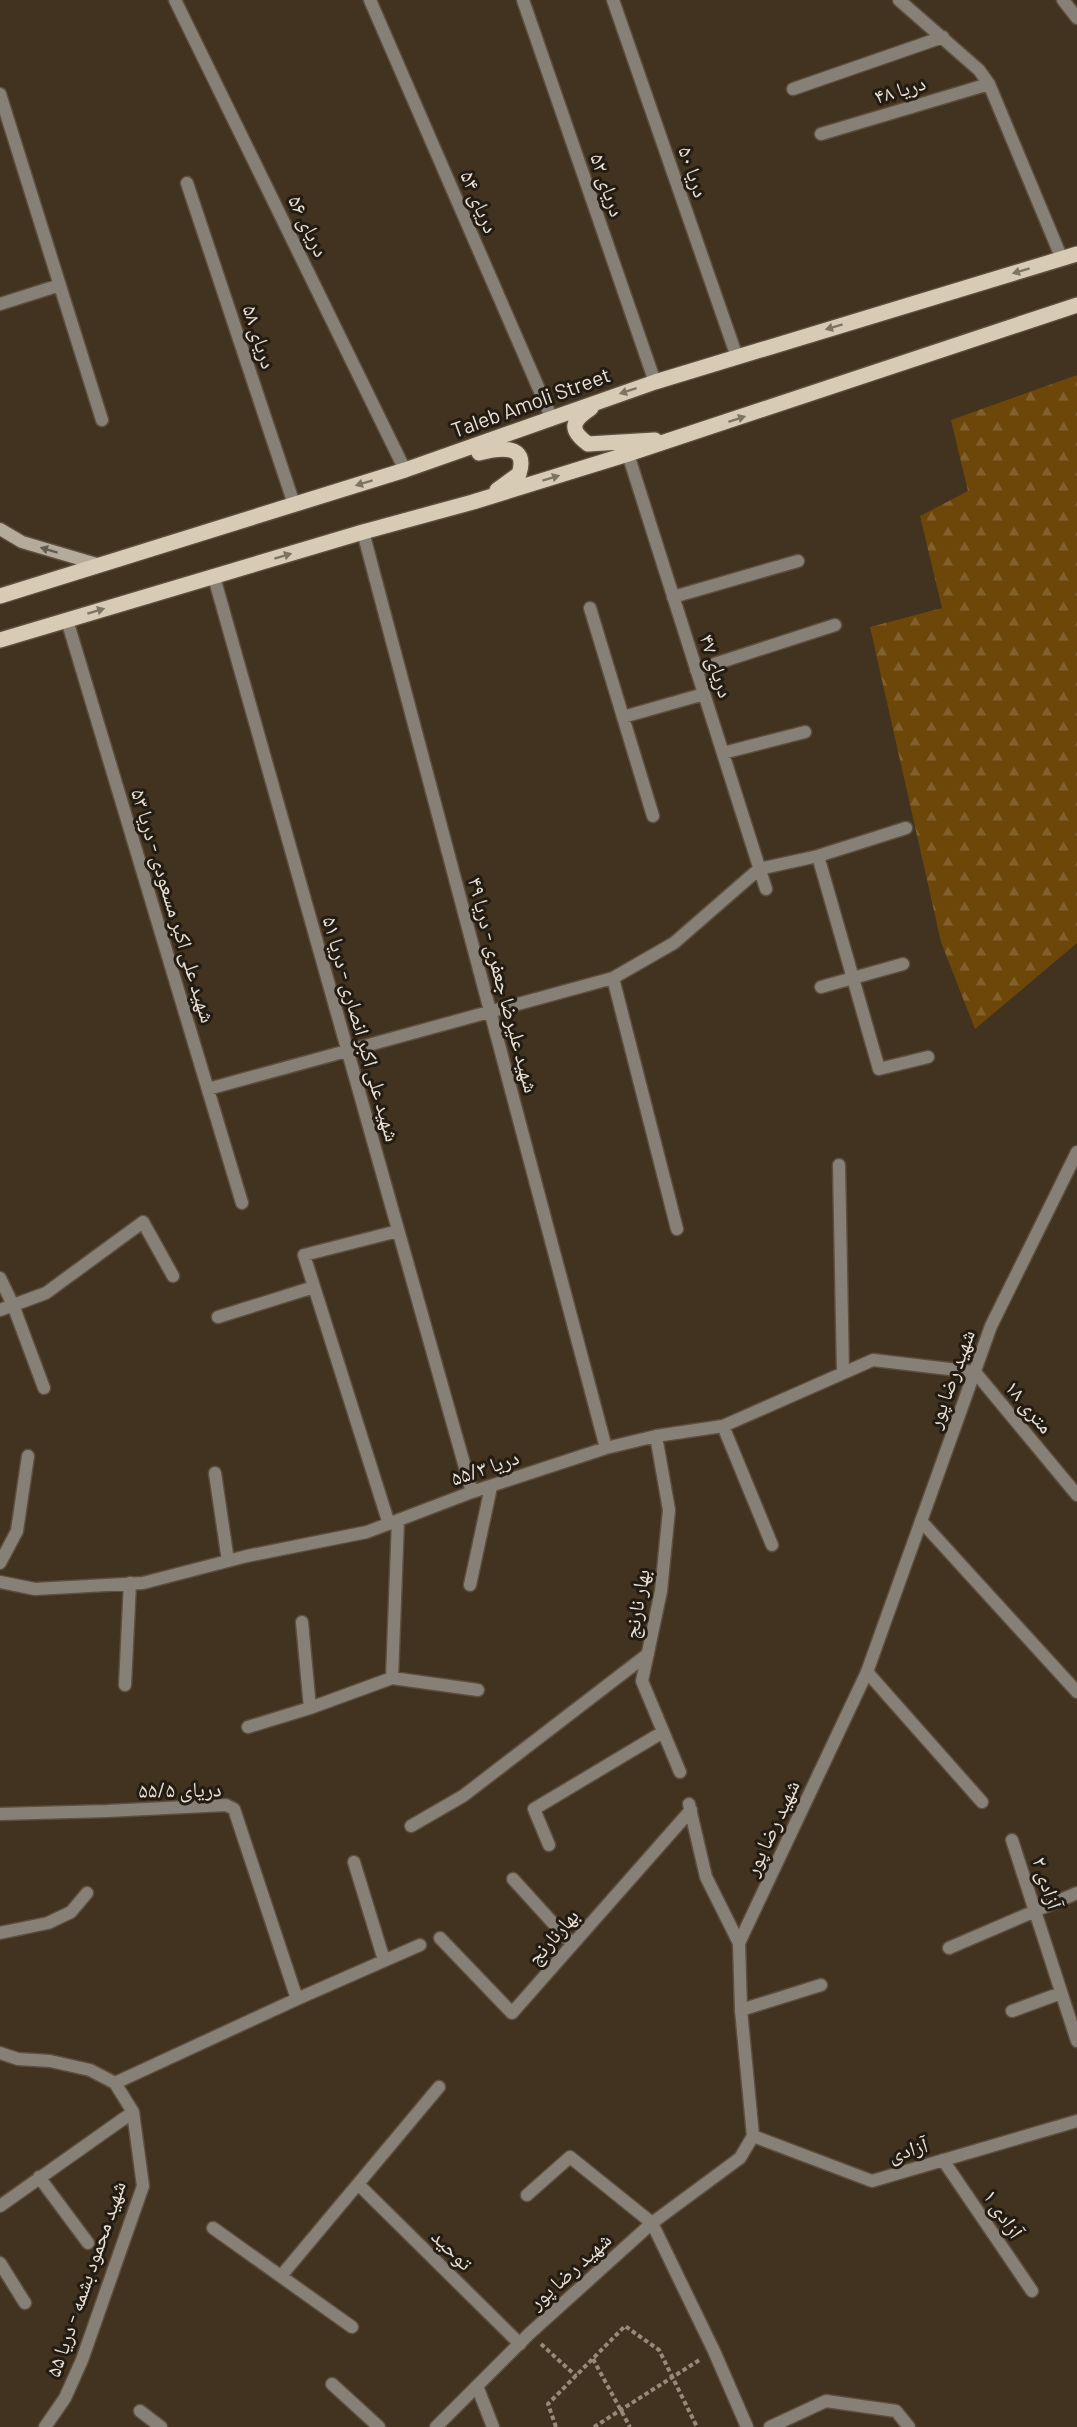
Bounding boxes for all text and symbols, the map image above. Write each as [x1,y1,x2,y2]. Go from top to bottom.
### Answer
street label: دریا ۴۸ [871,69,928,109]
street label: دریا ۵۰ [674,143,715,200]
street label: دریای ۵۲ [585,150,631,220]
street label: دریای ۵۴ [455,166,505,237]
street label: دریای ۵۶ [283,190,335,261]
one-way arrow [1012,267,1030,276]
street label: دریای ۵۸ [237,302,282,372]
one-way arrow [825,323,843,332]
street label: Taleb Amoli Street [448,361,613,442]
one-way arrow [619,387,637,397]
one-way arrow [728,413,746,423]
one-way arrow [542,473,560,482]
one-way arrow [355,479,373,488]
one-way arrow [40,545,58,554]
one-way arrow [274,551,292,560]
one-way arrow [87,606,105,615]
street label: دریای ۴۷ [694,631,739,701]
street label: شهید علی اکبر مسعودی - دریا ۵۳ [125,786,222,1026]
street label: شهید علیرضا جعفری - دریا ۴۹ [463,874,545,1095]
street label: شهید علی اکبر انصاری - دریا ۵۱ [316,913,407,1145]
street label: شهید رضا پور [920,1326,980,1432]
street label: ۱۸ متری [1000,1374,1060,1438]
street label: دریا ۵۵/۳ [447,1443,522,1490]
street label: بهار نارنج [617,1567,656,1641]
street label: دریای ۵۵/۵ [138,1775,222,1803]
street label: شهید رضا پور [737,1776,805,1881]
street label: آزادی ۲ [1027,1853,1069,1913]
street label: بهارنارنج [521,1903,585,1970]
street label: آزادی [885,2131,931,2167]
street label: شهید محمود بشمه - دریا ۵۵ [39,2177,131,2380]
street label: آزادی ۱ [978,2184,1030,2243]
street label: توحید [427,2223,479,2275]
street label: شهید رضا پور [522,2226,616,2315]

